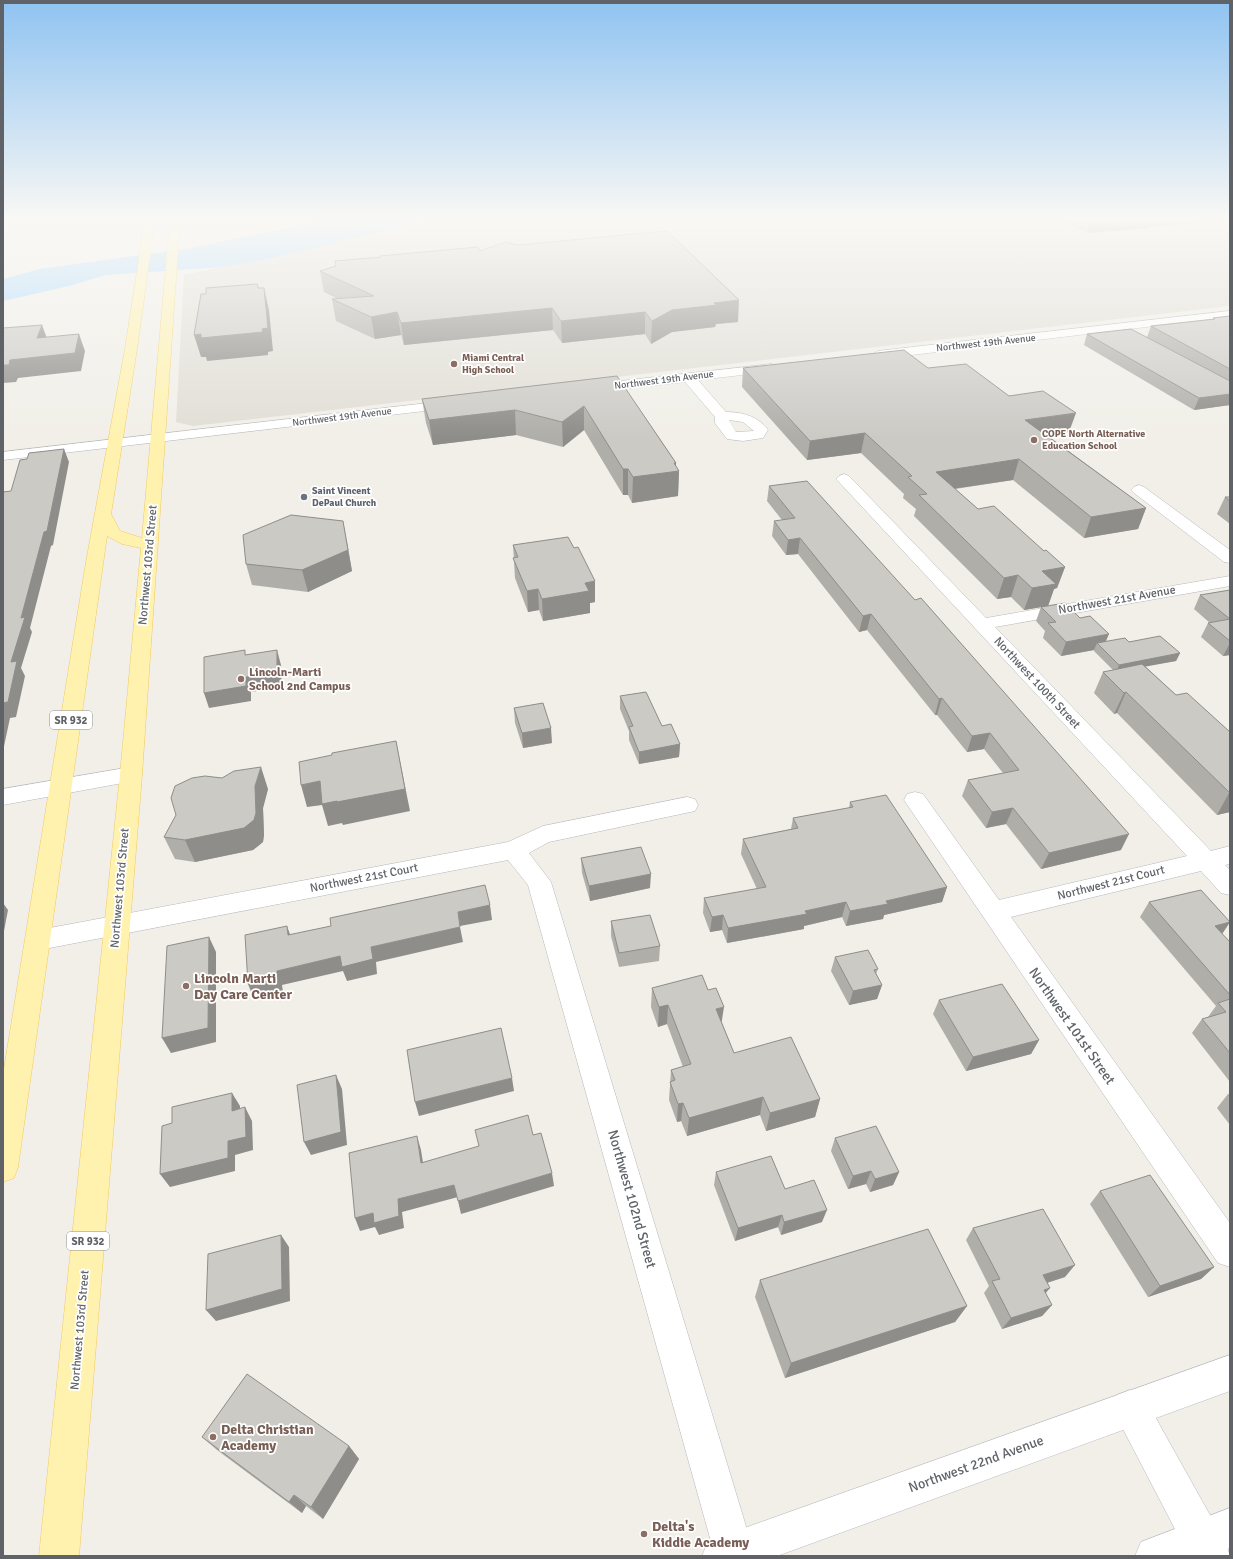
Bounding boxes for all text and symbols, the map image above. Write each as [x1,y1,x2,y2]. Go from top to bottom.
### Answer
street label: Northwest 19th Avenue [936,332,1036,354]
place label: Miami Central High School [462,352,524,376]
marker: Miami Central High School [449,359,459,369]
street label: Northwest 19th Avenue [614,368,714,392]
street label: Northwest 19th Avenue [292,405,392,429]
place label: COPE North Alternative Education School [1042,428,1145,452]
marker: COPE North Alternative Education School [1029,435,1039,445]
place label: Saint Vincent DePaul Church [312,485,377,509]
marker: Saint Vincent DePaul Church [299,492,309,502]
street label: Northwest 103rd Street [135,504,161,626]
street label: Northwest 21st Avenue [1057,582,1177,618]
street label: Northwest 100th Street [990,634,1084,732]
place label: Lincoln-Marti School 2nd Campus [249,665,351,694]
marker: Lincoln-Marti School 2nd Campus [236,674,246,684]
road number: SR 932 [50,711,92,729]
street label: Northwest 103rd Street [107,827,133,949]
street label: Northwest 21st Court [309,860,419,896]
street label: Northwest 21st Court [1056,862,1166,904]
street label: Northwest 101st Street [1025,964,1119,1088]
place label: Lincoln Marti Day Care Center [194,970,292,1003]
marker: Lincoln Marti Day Care Center [181,981,191,991]
street label: Northwest 102nd Street [604,1128,660,1270]
road number: SR 932 [67,1232,109,1250]
street label: Northwest 103rd Street [67,1269,93,1391]
place label: Delta Christian Academy [221,1421,314,1454]
marker: Delta Christian Academy [208,1432,218,1442]
street label: Northwest 22nd Avenue [906,1432,1046,1496]
place label: Delta's Kiddie Academy [652,1518,749,1551]
marker: Delta's Kiddie Academy [639,1529,649,1539]

